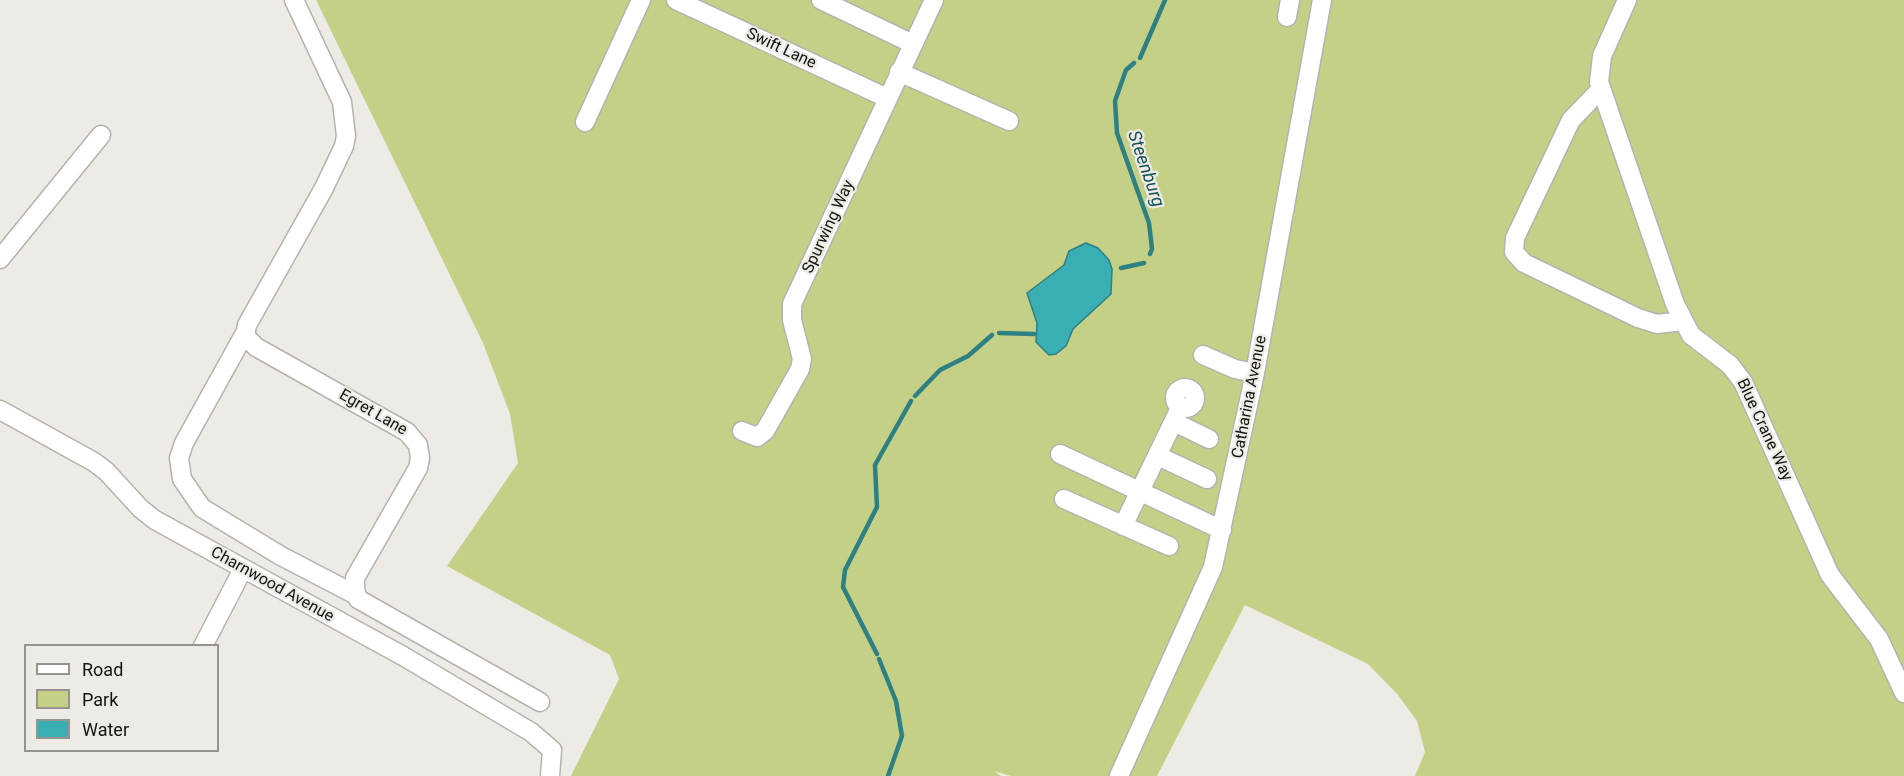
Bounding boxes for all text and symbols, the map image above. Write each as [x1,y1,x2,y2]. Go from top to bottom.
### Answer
street label: Swift Lane [743,24,819,74]
water label: Steenburg [1122,128,1168,210]
street label: Spurwing Way [799,177,859,277]
street label: Catharina Avenue [1229,334,1271,460]
street label: Blue Crane Way [1732,376,1796,484]
street label: Egret Lane [335,386,411,440]
street label: Charnwood Avenue [207,543,337,627]
legend [24,644,219,752]
text: Road [82,659,123,680]
text: Park [82,689,118,710]
text: Water [82,719,129,740]

